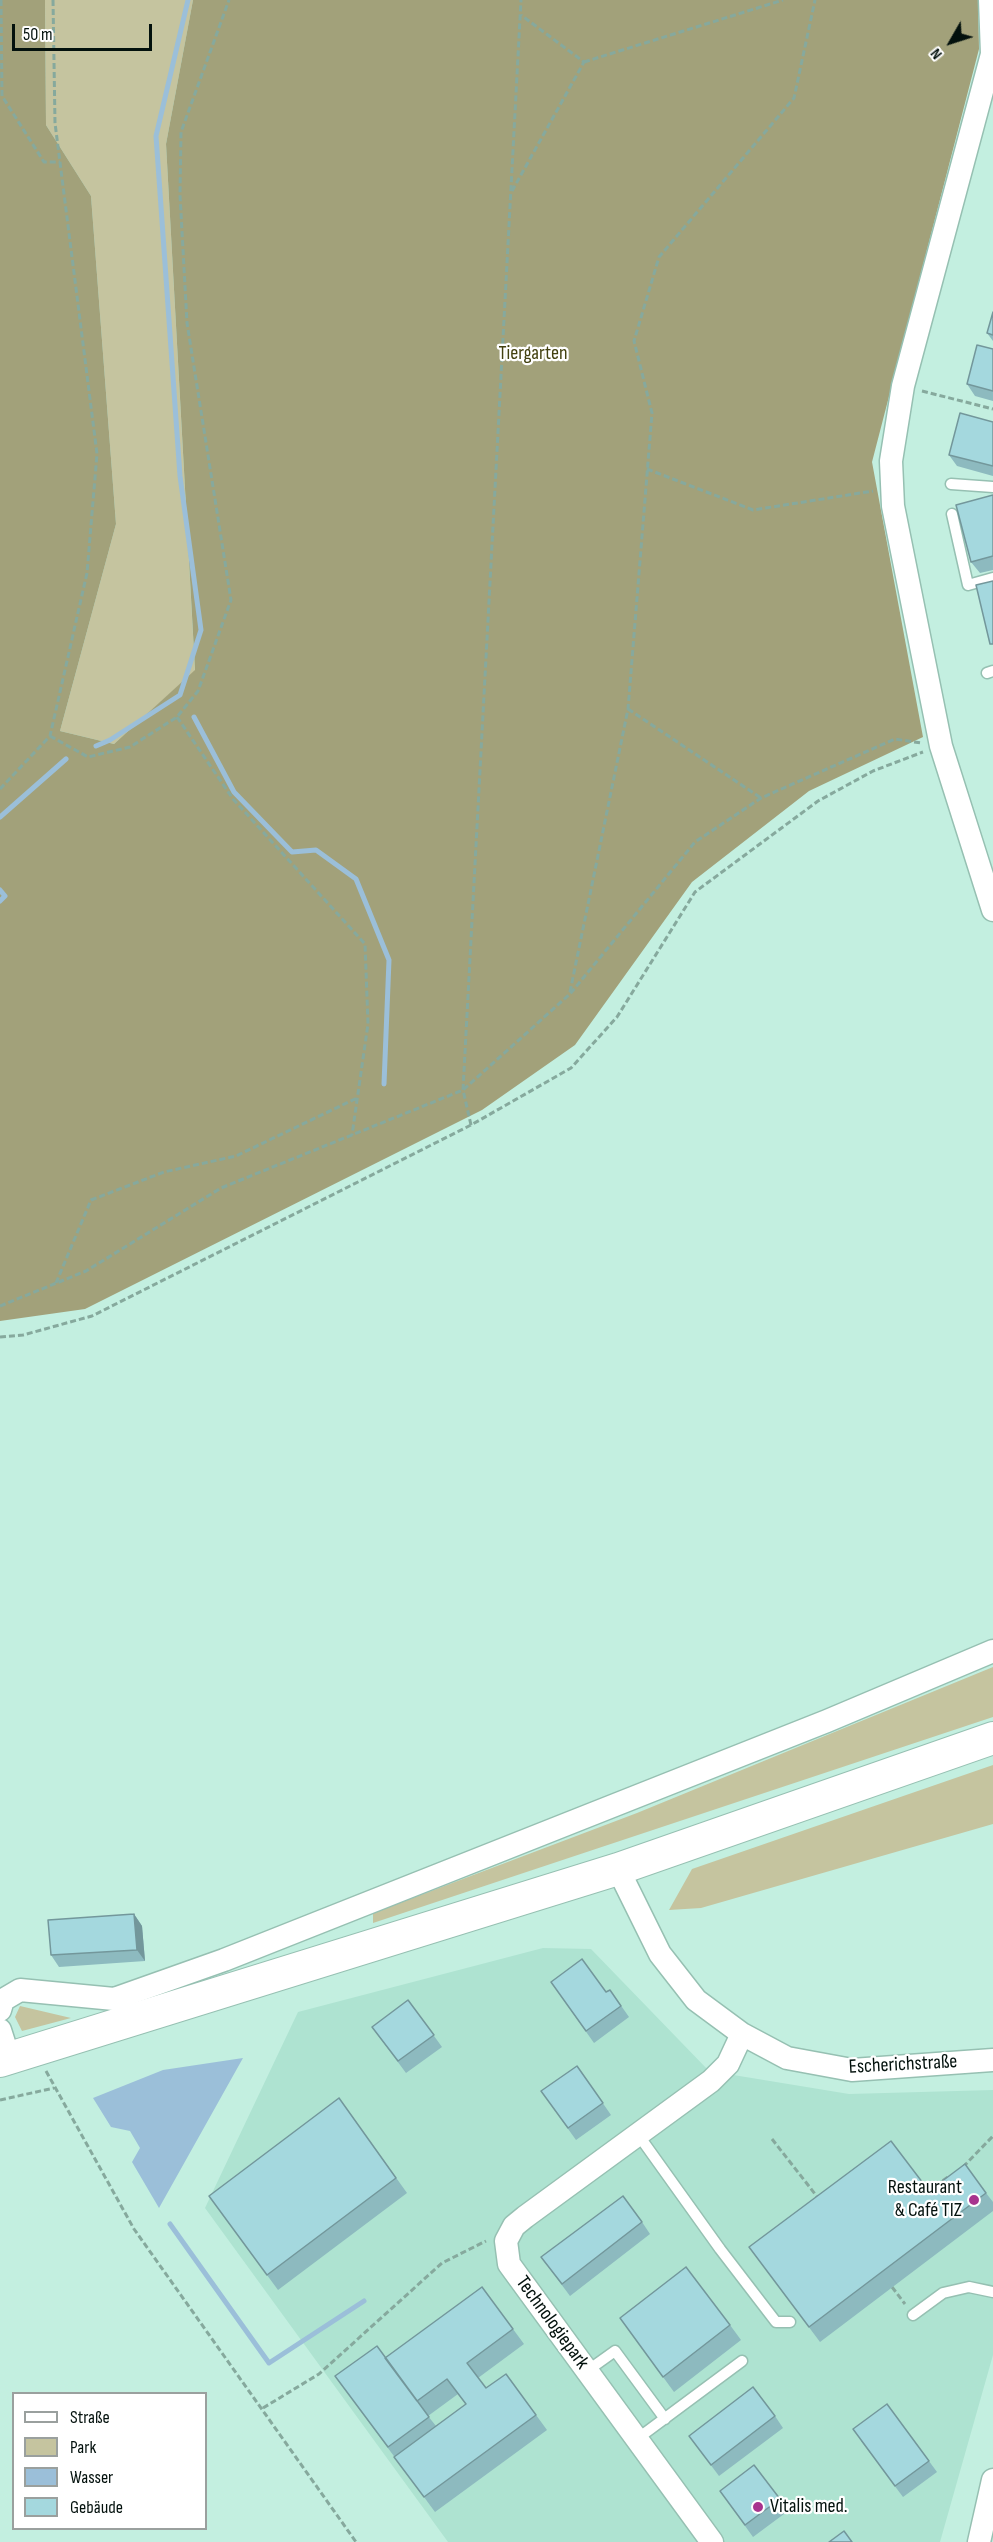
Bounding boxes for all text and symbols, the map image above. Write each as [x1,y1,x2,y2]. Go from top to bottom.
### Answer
scale bar [15,12,154,50]
north arrow [921,12,981,72]
text: 50 m [23,24,53,45]
text: N [927,44,947,63]
park label: Tiergarten [498,342,568,366]
street label: Escherichstraße [848,2050,958,2080]
place label: Restaurant & Café TIZ [888,2176,962,2223]
marker: Restaurant & Café TIZ [967,2193,981,2207]
street label: Technologiepark [510,2272,594,2374]
legend [12,2392,207,2530]
text: Straße [70,2407,110,2428]
text: Park [70,2437,96,2458]
text: Wasser [70,2467,113,2488]
place label: Vitalis med. [770,2495,848,2519]
text: Gebäude [70,2497,123,2518]
marker: Vitalis med. [751,2500,765,2514]

